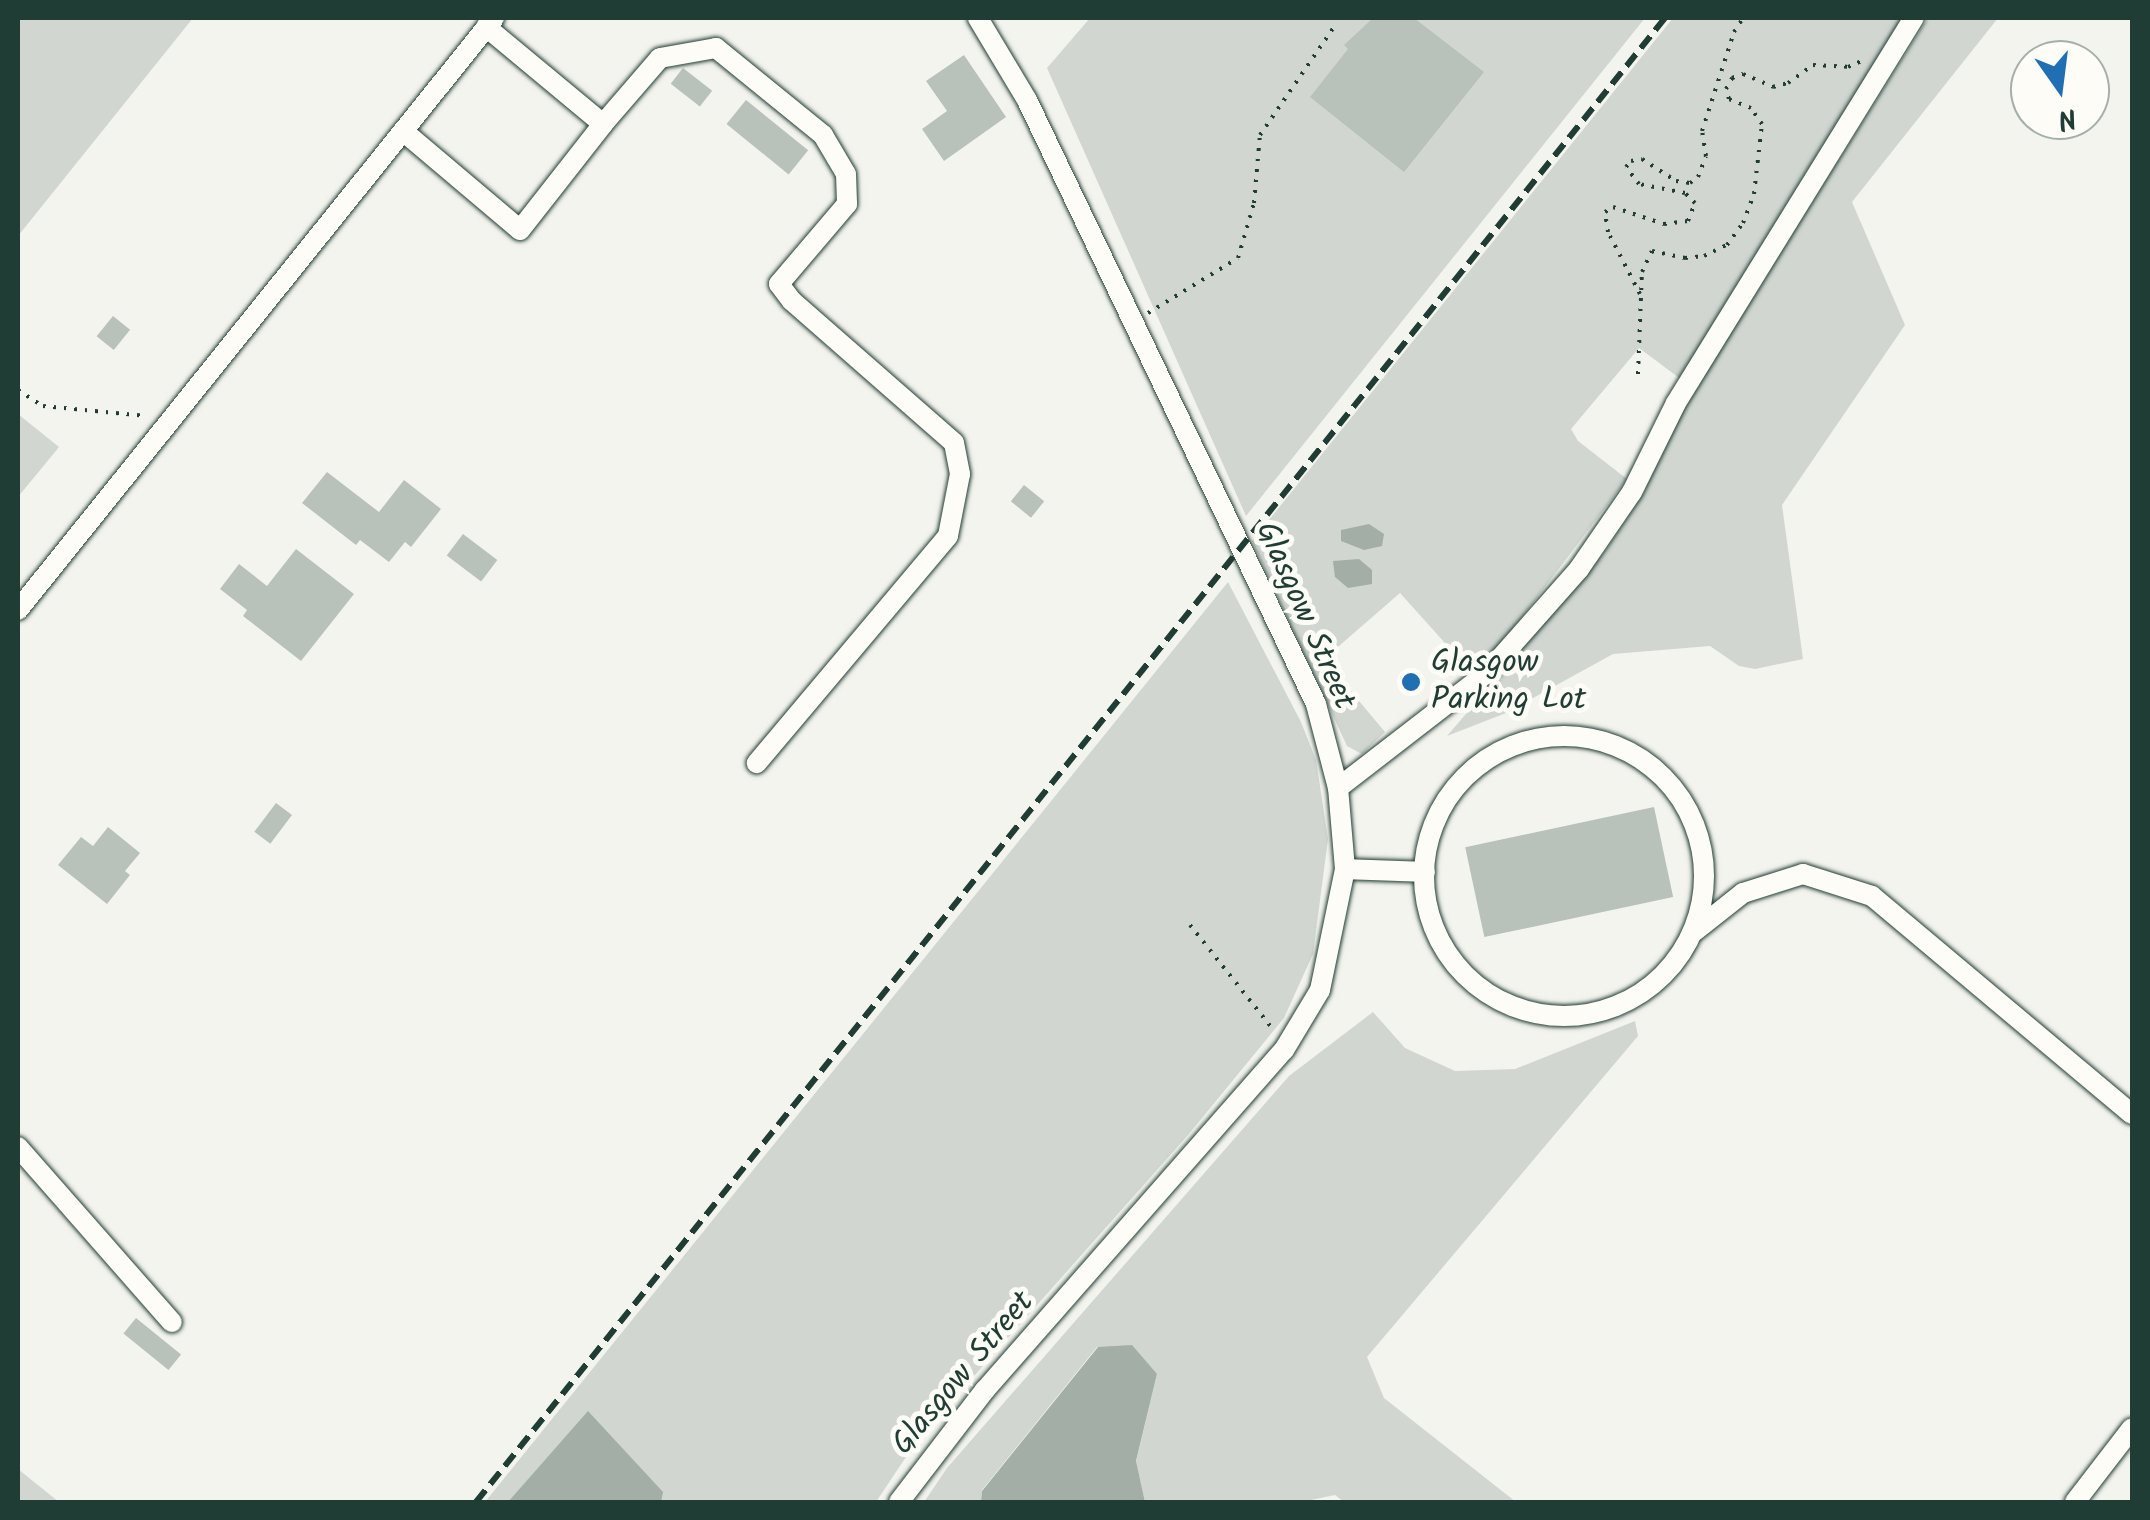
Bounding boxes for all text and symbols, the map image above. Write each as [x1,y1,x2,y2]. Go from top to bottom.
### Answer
north arrow [2010,40,2110,140]
text: N [2053,94,2081,142]
street label: Glasgow Street [1246,516,1362,716]
place label: Glasgow Parking Lot [1431,645,1586,720]
marker: Glasgow Parking Lot [1400,671,1422,693]
street label: Glasgow Street [885,1285,1043,1463]

